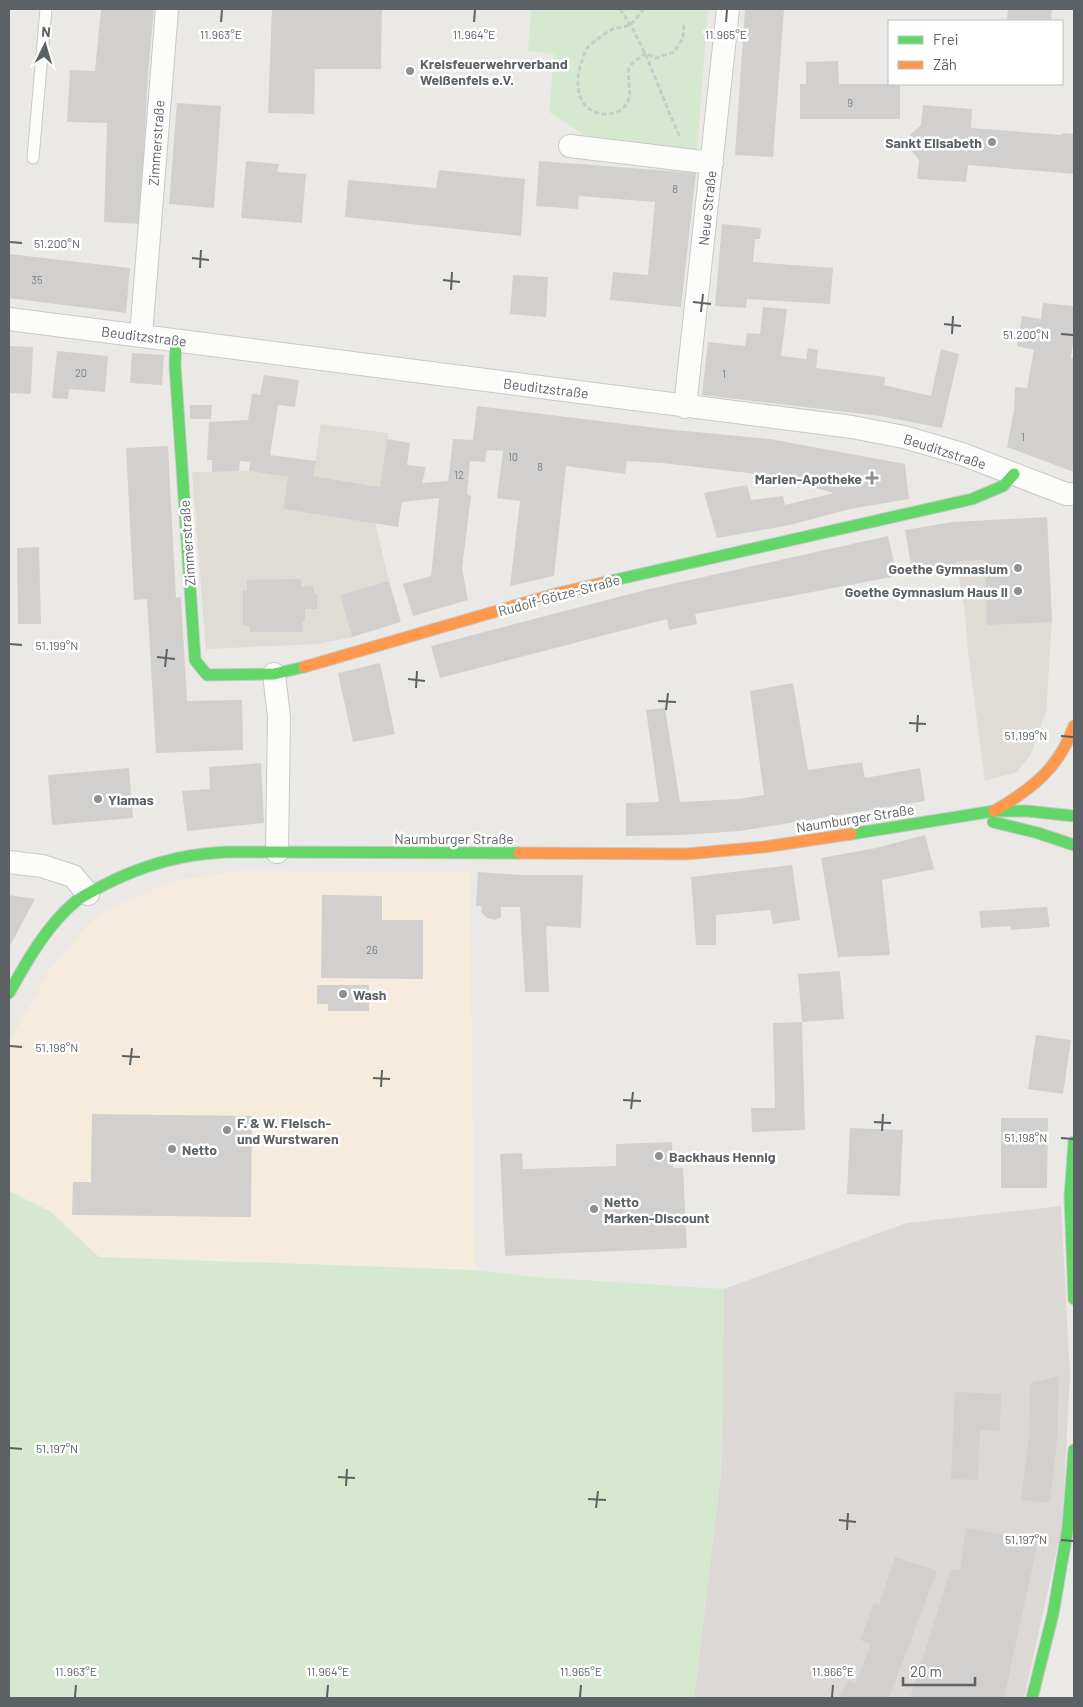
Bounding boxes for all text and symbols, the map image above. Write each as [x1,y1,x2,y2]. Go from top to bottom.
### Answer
north arrow [20,20,70,70]
legend [888,20,1063,85]
text: N [41,23,52,40]
text: 11.963°E [200,27,242,41]
text: 11.964°E [453,27,495,41]
text: 11.965°E [705,27,747,41]
text: Frei [933,30,959,48]
place label: Kreisfeuerwehrverband Weißenfels e.V. [420,55,568,88]
text: Zäh [933,55,957,73]
marker: Kreisfeuerwehrverband Weißenfels e.V. [404,65,416,77]
house number: 9 [847,96,853,109]
street label: Zimmerstraße [145,99,167,187]
place label: Sankt Elisabeth [885,134,982,151]
marker: Sankt Elisabeth [986,136,998,148]
street label: Neue Straße [695,170,719,246]
house number: 8 [672,182,678,195]
text: 51.200°N [34,236,80,250]
house number: 35 [31,273,43,286]
street label: Beuditzstraße [100,322,188,350]
text: 51.200°N [1003,327,1049,341]
house number: 20 [75,366,87,379]
house number: 1 [722,367,726,380]
street label: Beuditzstraße [502,374,590,402]
street label: Beuditzstraße [902,430,988,472]
house number: 1 [1021,430,1025,443]
house number: 10 [508,450,518,463]
house number: 8 [537,460,543,473]
house number: 12 [454,468,464,481]
place label: Marien-Apotheke [755,470,862,487]
marker: Marien-Apotheke [866,472,878,484]
street label: Zimmerstraße [176,499,198,587]
place label: Goethe Gymnasium [889,560,1008,577]
marker: Goethe Gymnasium [1012,562,1024,574]
street label: Rudolf-Götze-Straße [496,571,622,619]
place label: Goethe Gymnasium Haus II [845,583,1008,600]
marker: Goethe Gymnasium Haus II [1012,585,1024,597]
text: 51.199°N [36,638,78,652]
text: 51.199°N [1005,728,1047,742]
place label: Yiamas [108,791,154,808]
marker: Yiamas [92,793,104,805]
street label: Naumburger Straße [795,800,915,836]
street label: Naumburger Straße [394,830,514,847]
house number: 26 [366,943,378,956]
place label: Wash [353,986,387,1003]
marker: Wash [337,988,349,1000]
text: 51.198°N [36,1040,78,1054]
place label: F. & W. Fleisch- und Wurstwaren [237,1114,339,1147]
marker: F. & W. Fleisch- und Wurstwaren [221,1124,233,1136]
text: 51.198°N [1005,1130,1047,1144]
place label: Netto [182,1141,217,1158]
marker: Netto [166,1143,178,1155]
place label: Backhaus Hennig [669,1148,776,1165]
marker: Backhaus Hennig [653,1150,665,1162]
place label: Netto Marken-Discount [604,1193,710,1226]
marker: Netto Marken-Discount [588,1203,600,1215]
text: 51.197°N [36,1441,78,1455]
text: 51.197°N [1005,1532,1047,1546]
scale bar [903,1654,976,1686]
text: 20 m [910,1662,942,1680]
text: 11.963°E [55,1664,97,1678]
text: 11.964°E [307,1664,349,1678]
text: 11.965°E [560,1664,602,1678]
text: 11.966°E [812,1664,854,1678]

